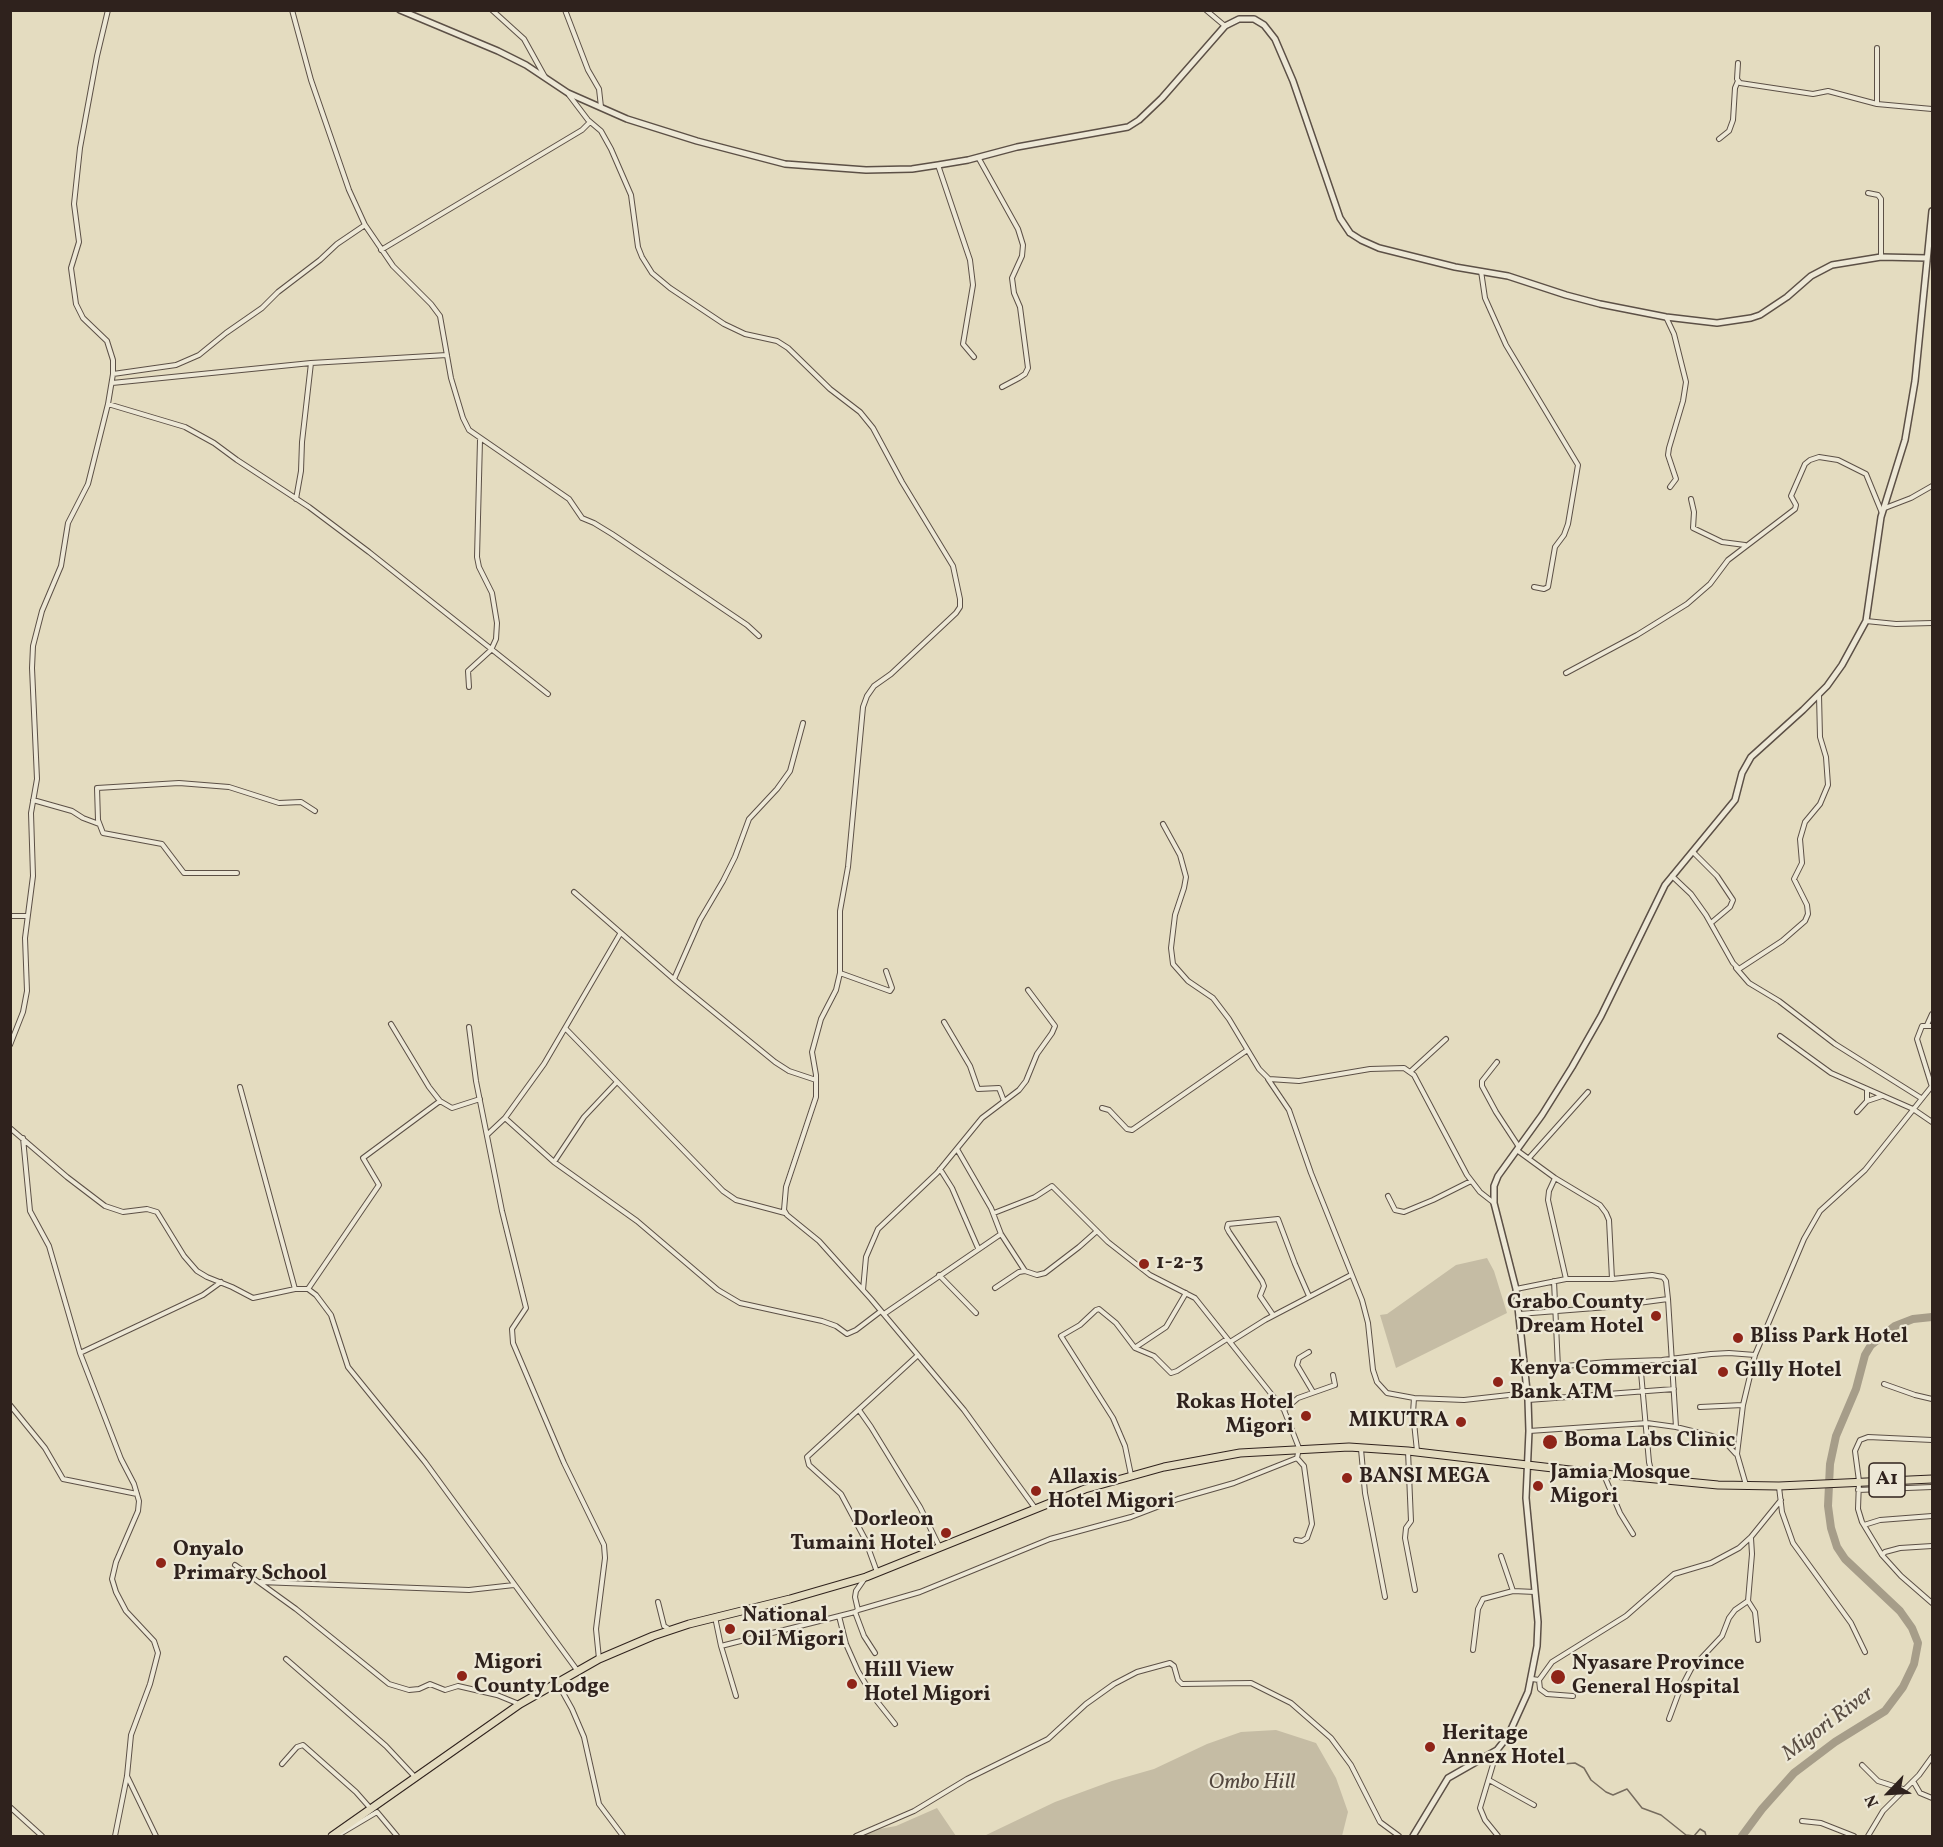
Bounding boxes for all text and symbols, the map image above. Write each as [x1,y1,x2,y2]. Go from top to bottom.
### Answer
place label: 1-2-3 [1156,1251,1203,1277]
marker: 1-2-3 [1137,1257,1151,1271]
place label: Grabo County Dream Hotel [1507,1291,1644,1341]
marker: Grabo County Dream Hotel [1649,1309,1663,1323]
place label: Bliss Park Hotel [1750,1325,1908,1351]
marker: Bliss Park Hotel [1731,1331,1745,1345]
place label: Kenya Commercial Bank ATM [1510,1357,1698,1407]
place label: Gilly Hotel [1735,1359,1842,1385]
marker: Gilly Hotel [1716,1365,1730,1379]
marker: Kenya Commercial Bank ATM [1491,1375,1505,1389]
place label: Rokas Hotel Migori [1176,1391,1294,1441]
marker: Rokas Hotel Migori [1299,1409,1313,1423]
place label: MIKUTRA [1349,1409,1449,1435]
marker: MIKUTRA [1454,1415,1468,1429]
place label: Boma Labs Clinic [1564,1429,1735,1455]
marker: Boma Labs Clinic [1541,1433,1559,1451]
place label: Jamia Mosque Migori [1550,1461,1690,1511]
road number: A1 [1869,1463,1905,1497]
place label: BANSI MEGA [1359,1465,1490,1491]
place label: Allaxis Hotel Migori [1048,1466,1175,1516]
marker: BANSI MEGA [1340,1471,1354,1485]
marker: Jamia Mosque Migori [1531,1479,1545,1493]
marker: Allaxis Hotel Migori [1029,1484,1043,1498]
place label: Dorleon Tumaini Hotel [790,1508,934,1558]
marker: Dorleon Tumaini Hotel [939,1526,953,1540]
place label: Onyalo Primary School [173,1538,327,1588]
marker: Onyalo Primary School [154,1556,168,1570]
place label: National Oil Migori [742,1604,845,1654]
marker: National Oil Migori [723,1622,737,1636]
place label: Migori County Lodge [474,1651,610,1701]
place label: Nyasare Province General Hospital [1572,1652,1745,1702]
place label: Hill View Hotel Migori [864,1659,991,1709]
marker: Nyasare Province General Hospital [1549,1668,1567,1686]
marker: Migori County Lodge [455,1669,469,1683]
marker: Hill View Hotel Migori [845,1677,859,1691]
water label: Migori River [1778,1682,1880,1768]
place label: Heritage Annex Hotel [1442,1722,1565,1772]
marker: Heritage Annex Hotel [1423,1740,1437,1754]
north arrow [1859,1763,1919,1823]
park label: Ombo Hill [1209,1771,1295,1797]
text: N [1860,1791,1885,1811]

